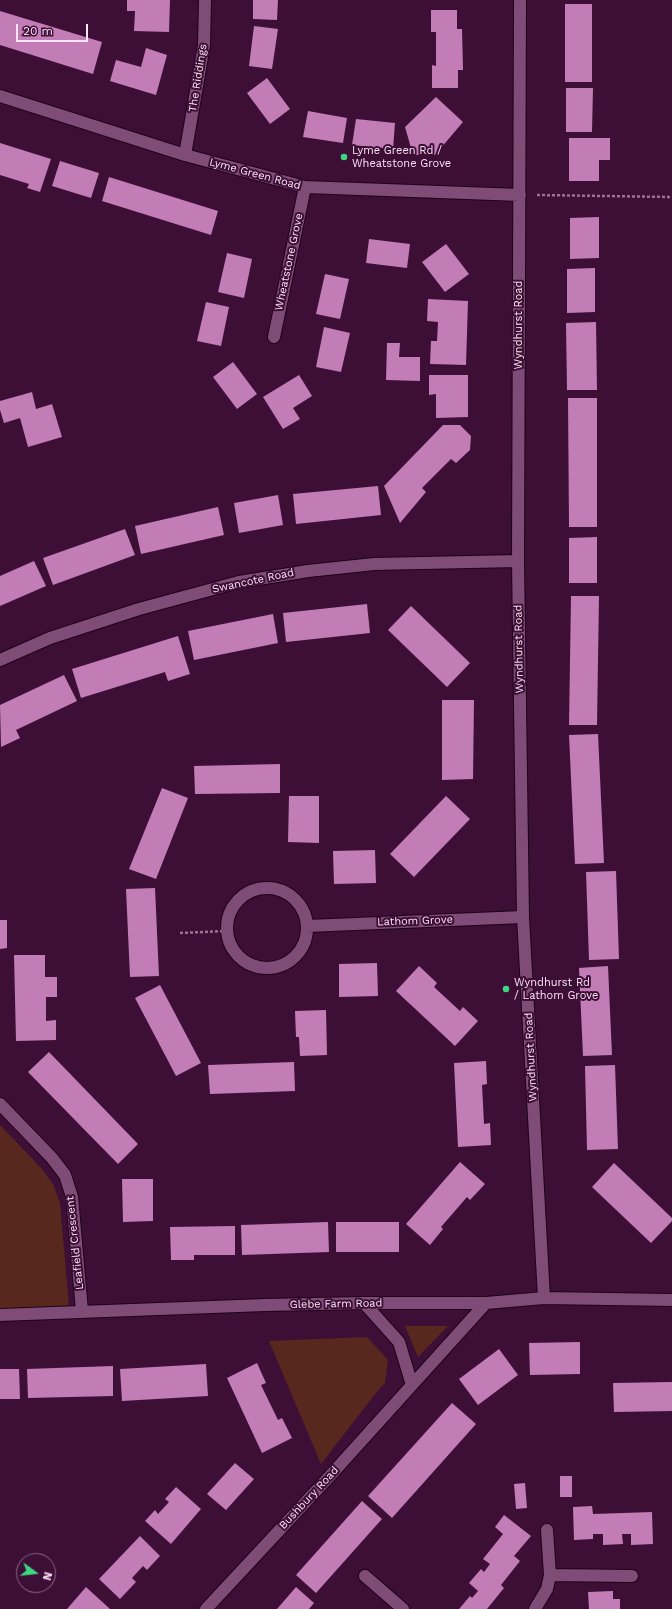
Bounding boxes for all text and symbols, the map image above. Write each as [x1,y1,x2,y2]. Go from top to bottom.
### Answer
scale bar [18,16,90,42]
text: 20 m [23,24,53,38]
street label: The Riddings [186,43,210,113]
place label: Lyme Green Rd / Wheatstone Grove [352,144,451,170]
marker: Lyme Green Rd / Wheatstone Grove [339,152,349,162]
street label: Lyme Green Road [208,155,302,193]
street label: Wheatstone Grove [272,212,306,312]
street label: Wyndhurst Road [512,281,526,369]
street label: Swancote Road [211,566,295,596]
street label: Wyndhurst Road [512,604,526,694]
street label: Lathom Grove [377,913,453,929]
place label: Wyndhurst Rd / Lathom Grove [514,976,598,1002]
marker: Wyndhurst Rd / Lathom Grove [501,984,511,994]
street label: Wyndhurst Road [522,1012,540,1102]
street label: Leafield Crescent [64,1195,86,1291]
street label: Glebe Farm Road [290,1297,382,1311]
street label: Bushbury Road [277,1464,341,1532]
north arrow [16,1553,56,1593]
text: N [40,1570,54,1582]

